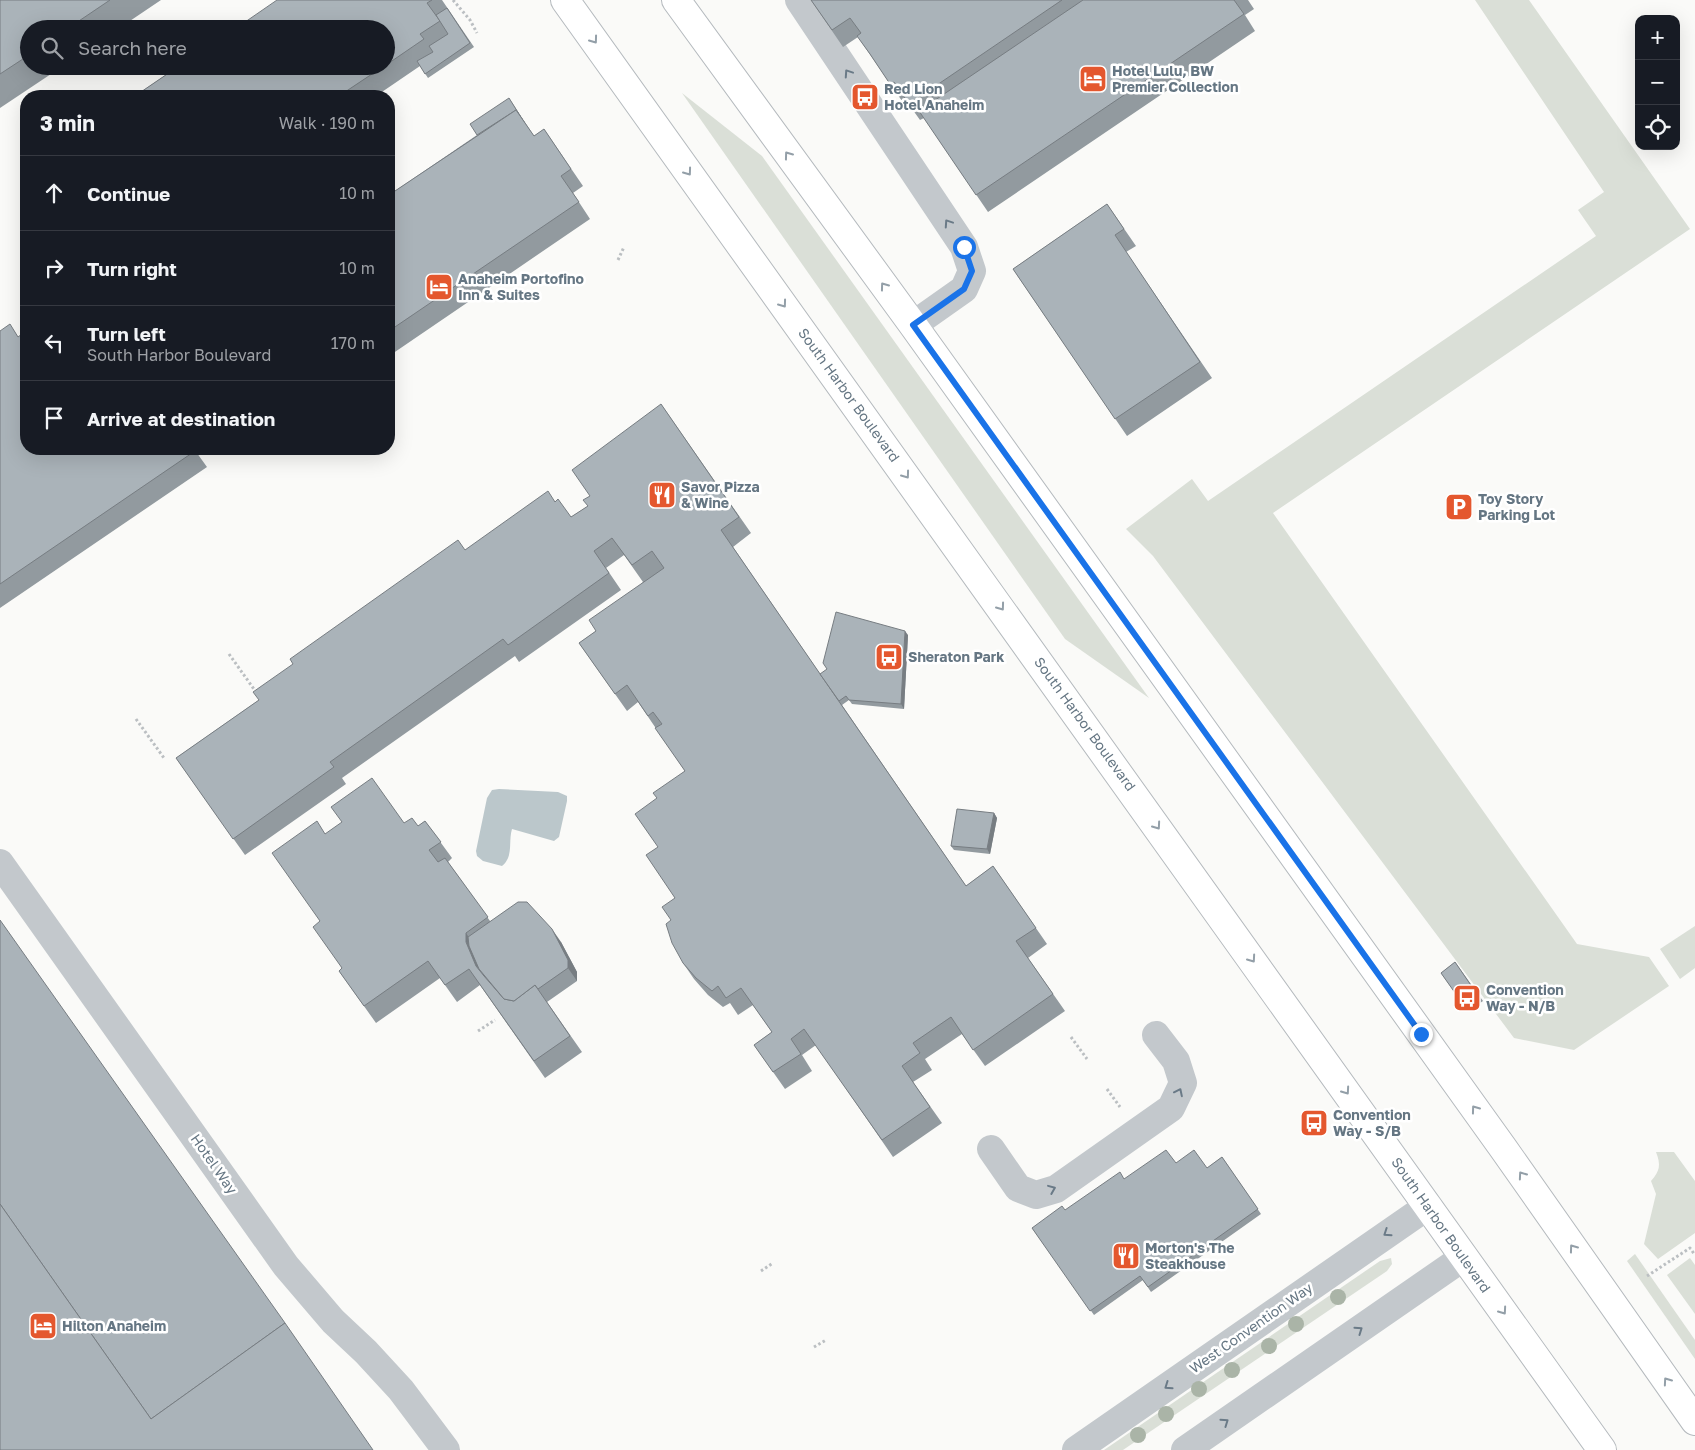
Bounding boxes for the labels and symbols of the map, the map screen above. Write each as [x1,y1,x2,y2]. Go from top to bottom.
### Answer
one-way arrow [588,34,597,44]
place label: Hotel Lulu, BW Premier Collection [1112,62,1238,95]
hotel icon: Hotel Lulu, BW Premier Collection [1078,64,1108,94]
one-way arrow [845,69,854,79]
place label: Red Lion Hotel Anaheim [884,80,984,113]
bus stop icon: Red Lion Hotel Anaheim [850,82,880,112]
one-way arrow [786,152,794,161]
one-way arrow [682,166,692,175]
one-way arrow [945,219,954,228]
route start [953,236,976,259]
place label: Anaheim Portofino Inn & Suites [458,270,584,303]
hotel icon: Anaheim Portofino Inn & Suites [424,272,454,302]
one-way arrow [882,283,890,292]
one-way arrow [777,298,786,307]
street label: South Harbor Boulevard [795,324,904,465]
one-way arrow [900,469,909,479]
place label: Savor Pizza & Wine [681,478,760,511]
restaurant icon: Savor Pizza & Wine [647,480,677,510]
place label: Toy Story Parking Lot [1478,490,1556,523]
parking icon: Toy Story Parking Lot [1444,492,1474,522]
one-way arrow [995,601,1004,611]
bus stop icon: Sheraton Park [874,642,904,672]
place label: Sheraton Park [908,648,1004,665]
street label: South Harbor Boulevard [1031,653,1140,794]
one-way arrow [1152,820,1160,829]
one-way arrow [1246,953,1255,963]
place label: Convention Way - N/B [1486,981,1564,1014]
bus stop icon: Convention Way - N/B [1452,983,1482,1013]
route end [1410,1023,1433,1046]
one-way arrow [1340,1085,1349,1095]
one-way arrow [1172,1088,1183,1097]
one-way arrow [1472,1105,1481,1115]
place label: Convention Way - S/B [1333,1106,1411,1139]
bus stop icon: Convention Way - S/B [1299,1108,1329,1138]
street label: Hotel Way [188,1131,241,1197]
street label: South Harbor Boulevard [1388,1154,1495,1296]
one-way arrow [1519,1171,1528,1181]
one-way arrow [1047,1185,1056,1196]
one-way arrow [1384,1227,1393,1236]
place label: Morton's The Steakhouse [1145,1239,1234,1272]
restaurant icon: Morton's The Steakhouse [1111,1241,1141,1271]
one-way arrow [1571,1245,1579,1254]
street label: West Convention Way [1186,1279,1316,1376]
one-way arrow [1497,1305,1505,1314]
hotel icon: Hilton Anaheim [28,1311,58,1341]
place label: Hilton Anaheim [62,1317,166,1334]
one-way arrow [1354,1327,1363,1336]
one-way arrow [1664,1377,1673,1387]
one-way arrow [1164,1380,1174,1389]
one-way arrow [1220,1419,1229,1428]

